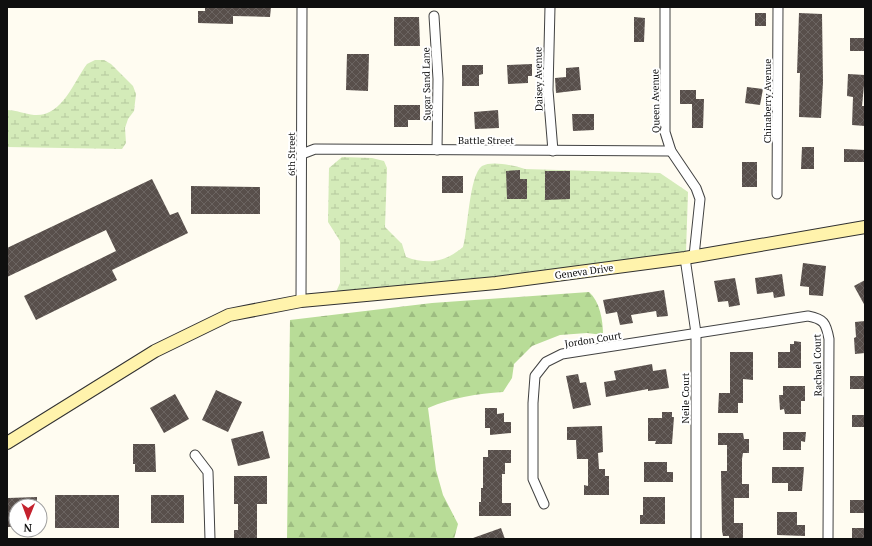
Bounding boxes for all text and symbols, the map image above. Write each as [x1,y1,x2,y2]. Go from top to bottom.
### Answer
street label: Sugar Sand Lane [419,47,434,121]
street label: Daisey Avenue [531,47,546,111]
street label: Chinaberry Avenue [761,59,774,143]
street label: Queen Avenue [648,69,663,133]
street label: 6th Street [285,132,298,176]
street label: Battle Street [458,134,514,147]
street label: Geneva Drive [554,261,614,282]
street label: Jordon Court [564,329,623,350]
street label: Rachael Court [810,333,825,396]
street label: Neile Court [679,372,692,423]
north arrow [8,498,48,538]
text: N [23,521,32,535]

